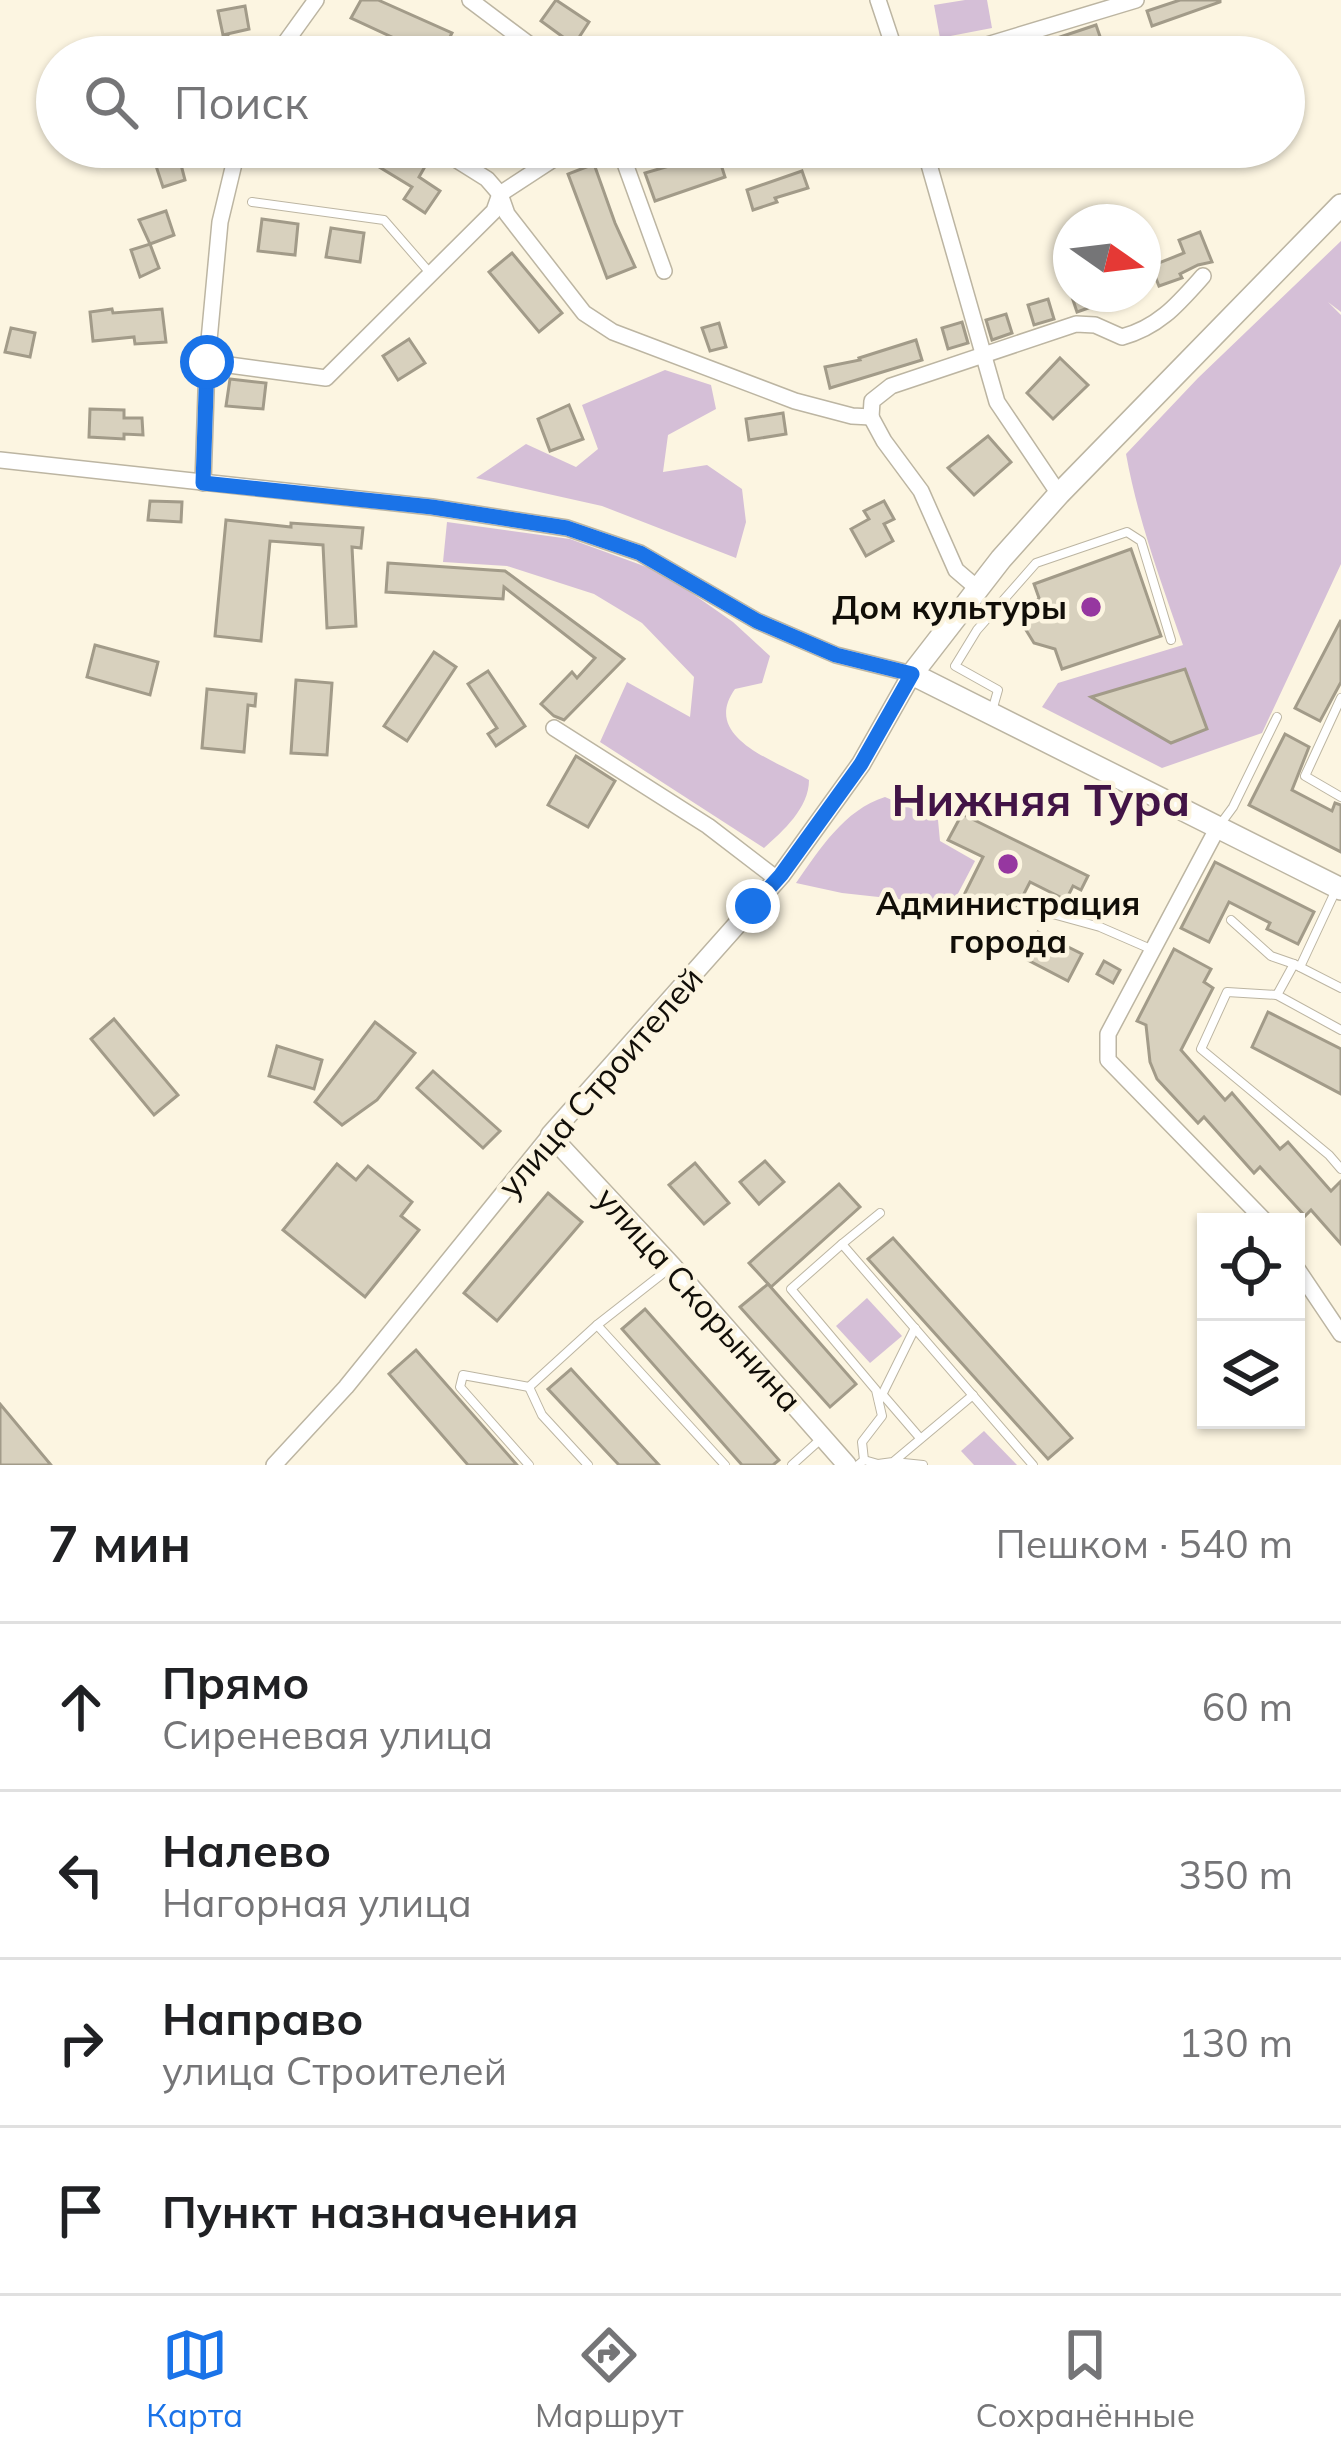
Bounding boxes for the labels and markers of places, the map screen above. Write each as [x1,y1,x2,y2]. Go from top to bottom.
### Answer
place label: Дом культуры [832,586,1067,627]
marker: Дом культуры [1078,594,1104,620]
marker: Администрация города [995,851,1021,877]
place label: Администрация города [876,882,1140,961]

